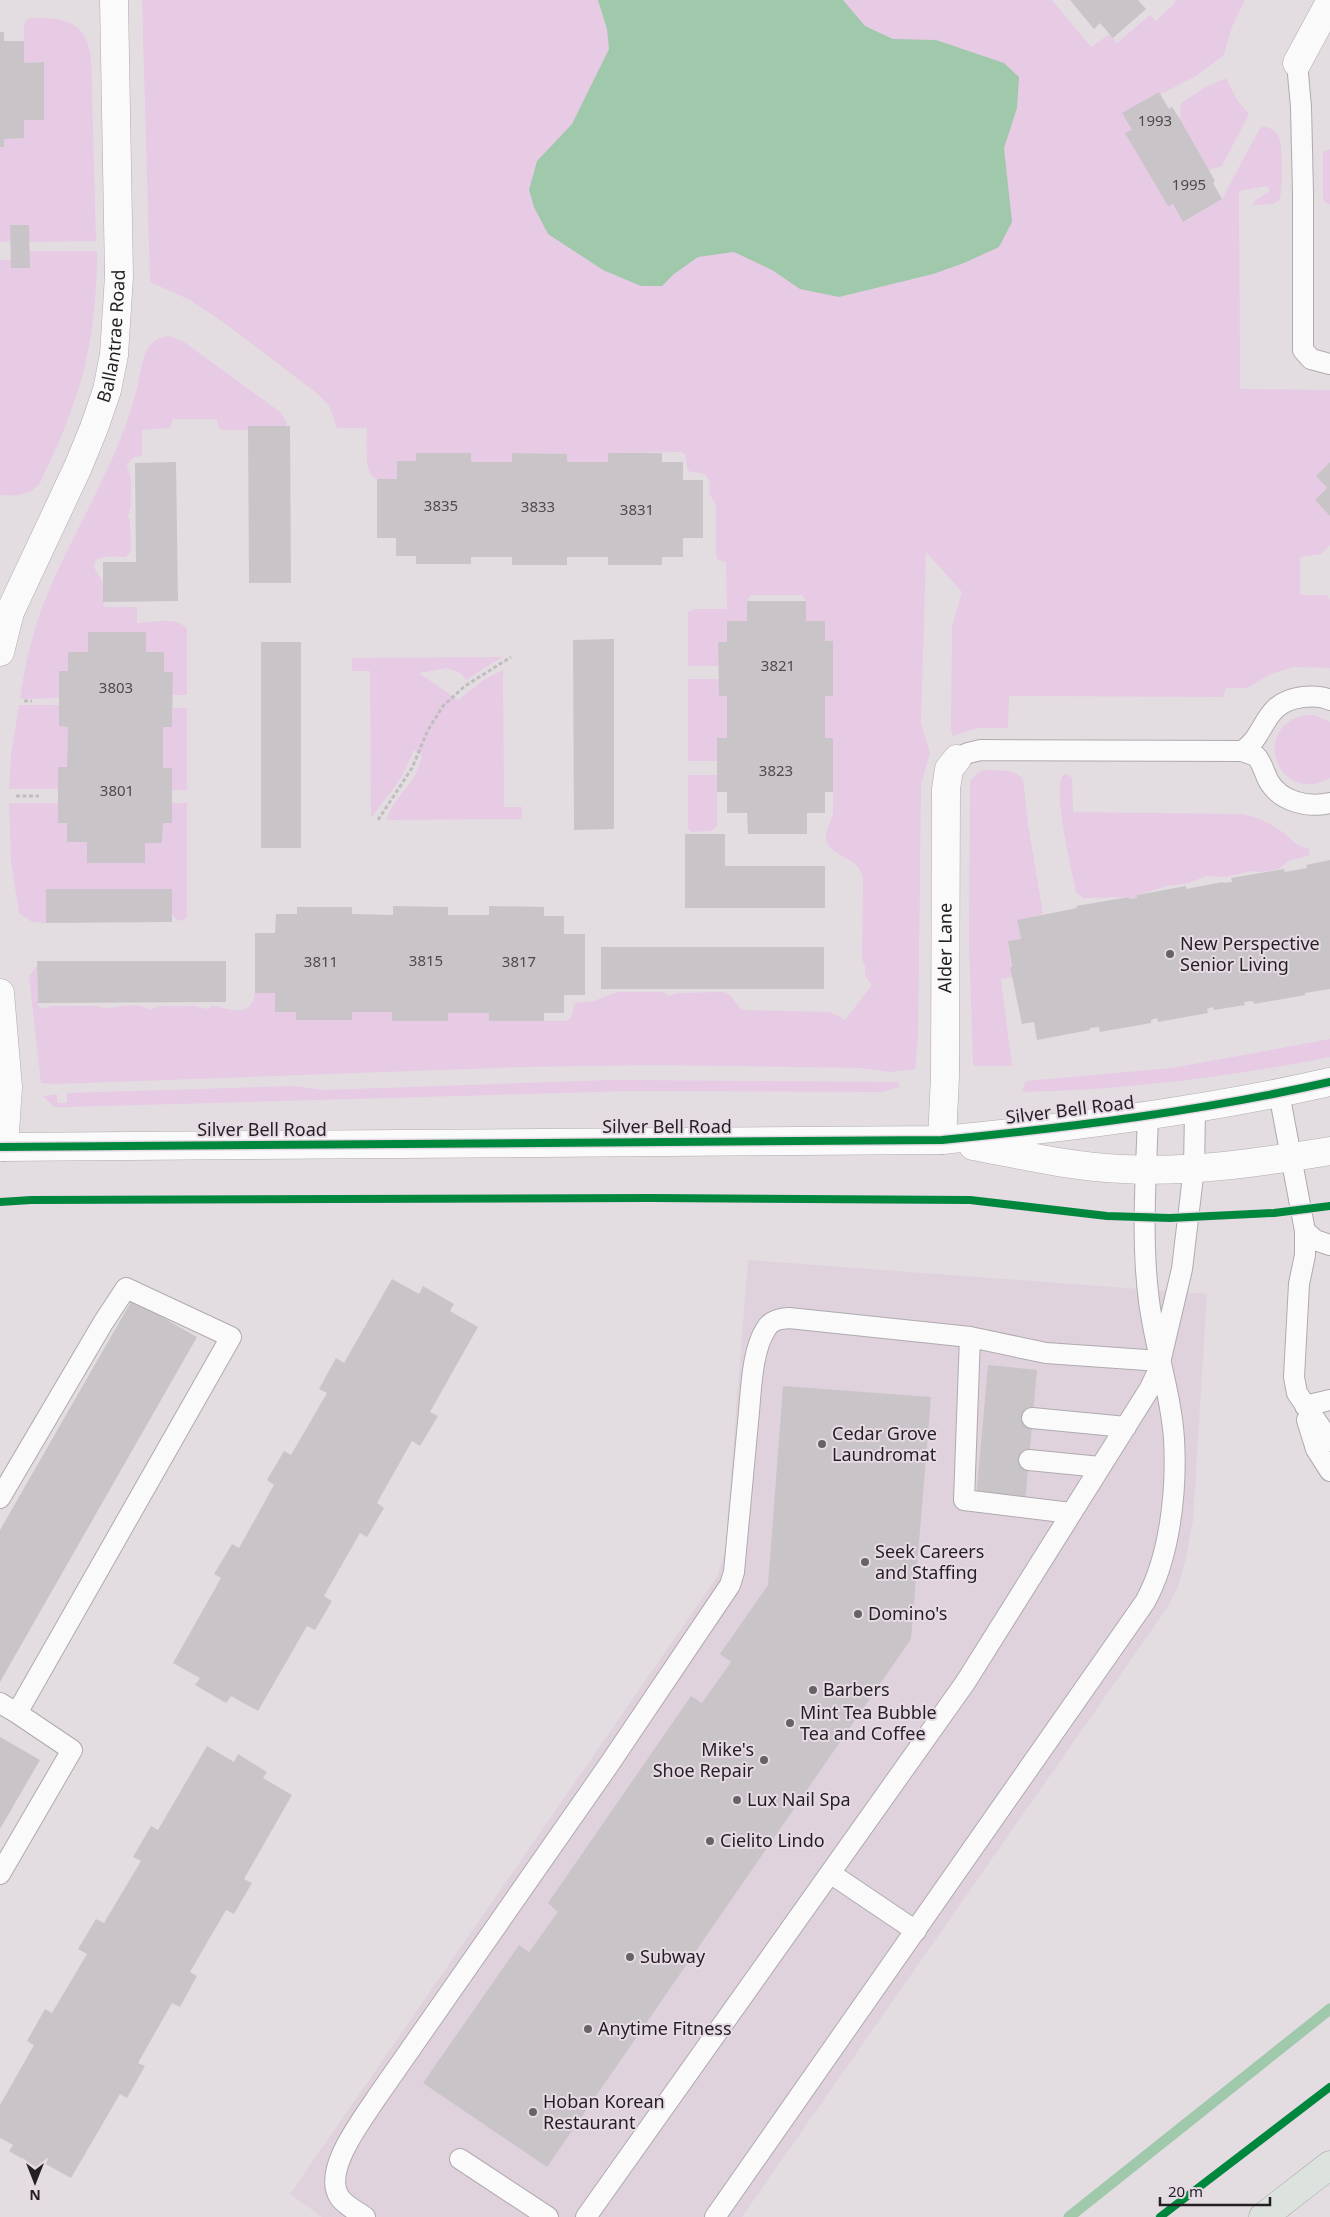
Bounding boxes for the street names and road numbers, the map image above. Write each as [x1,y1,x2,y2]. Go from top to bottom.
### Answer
street label: Ballantrae Road [91,269,130,406]
street label: Alder Lane [932,903,957,993]
street label: Silver Bell Road [1004,1089,1136,1129]
street label: Silver Bell Road [602,1114,732,1138]
street label: Silver Bell Road [197,1117,327,1141]

